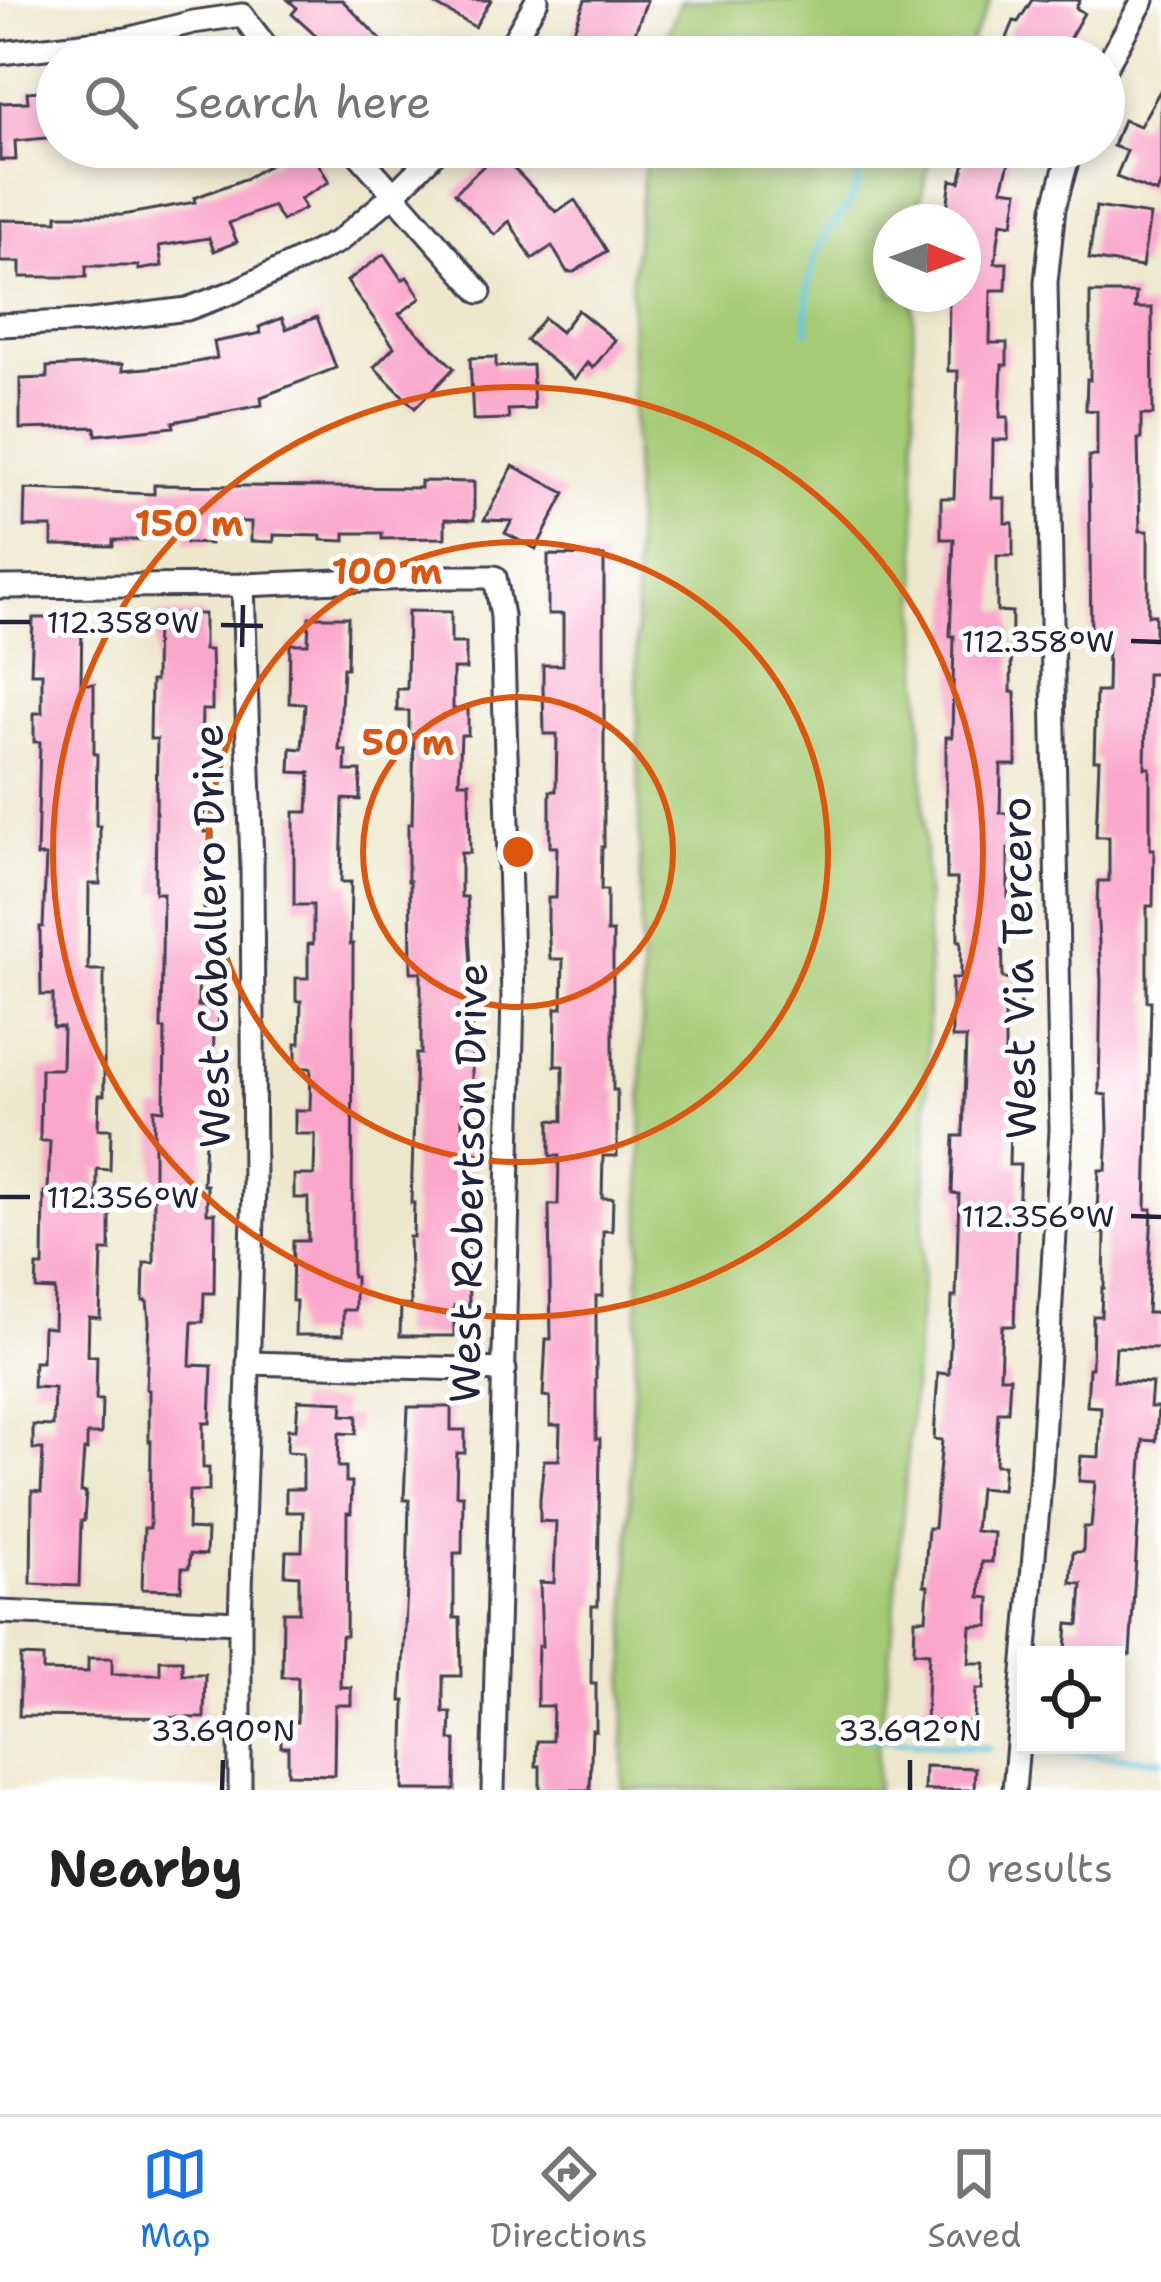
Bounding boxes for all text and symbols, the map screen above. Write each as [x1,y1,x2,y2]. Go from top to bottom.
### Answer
search box [36,36,1125,168]
icon: search [78,69,144,135]
text: Search here [174,72,431,132]
north arrow [873,204,981,312]
text: 150 m [134,499,244,548]
text: 100 m [332,547,443,596]
text: 112.358°W [47,602,199,643]
text: 112.358°W [962,621,1114,662]
text: 50 m [362,718,455,767]
street label: West Caballero Drive [179,723,243,1149]
street label: West Via Tercero [987,796,1049,1140]
centre of rings [497,831,539,873]
street label: West Robertson Drive [436,962,500,1404]
text: 112.356°W [46,1177,200,1218]
text: 112.356°W [961,1196,1115,1237]
map controls [1017,1646,1125,1754]
button: locate [1017,1646,1125,1754]
text: 33.690°N [151,1710,295,1751]
text: 33.692°N [838,1710,982,1751]
text: Nearby [48,1834,243,1902]
text: 0 results [946,1842,1113,1894]
tab: Map [140,2141,211,2258]
tab: Directions [490,2141,648,2258]
tab: Saved [927,2141,1021,2258]

